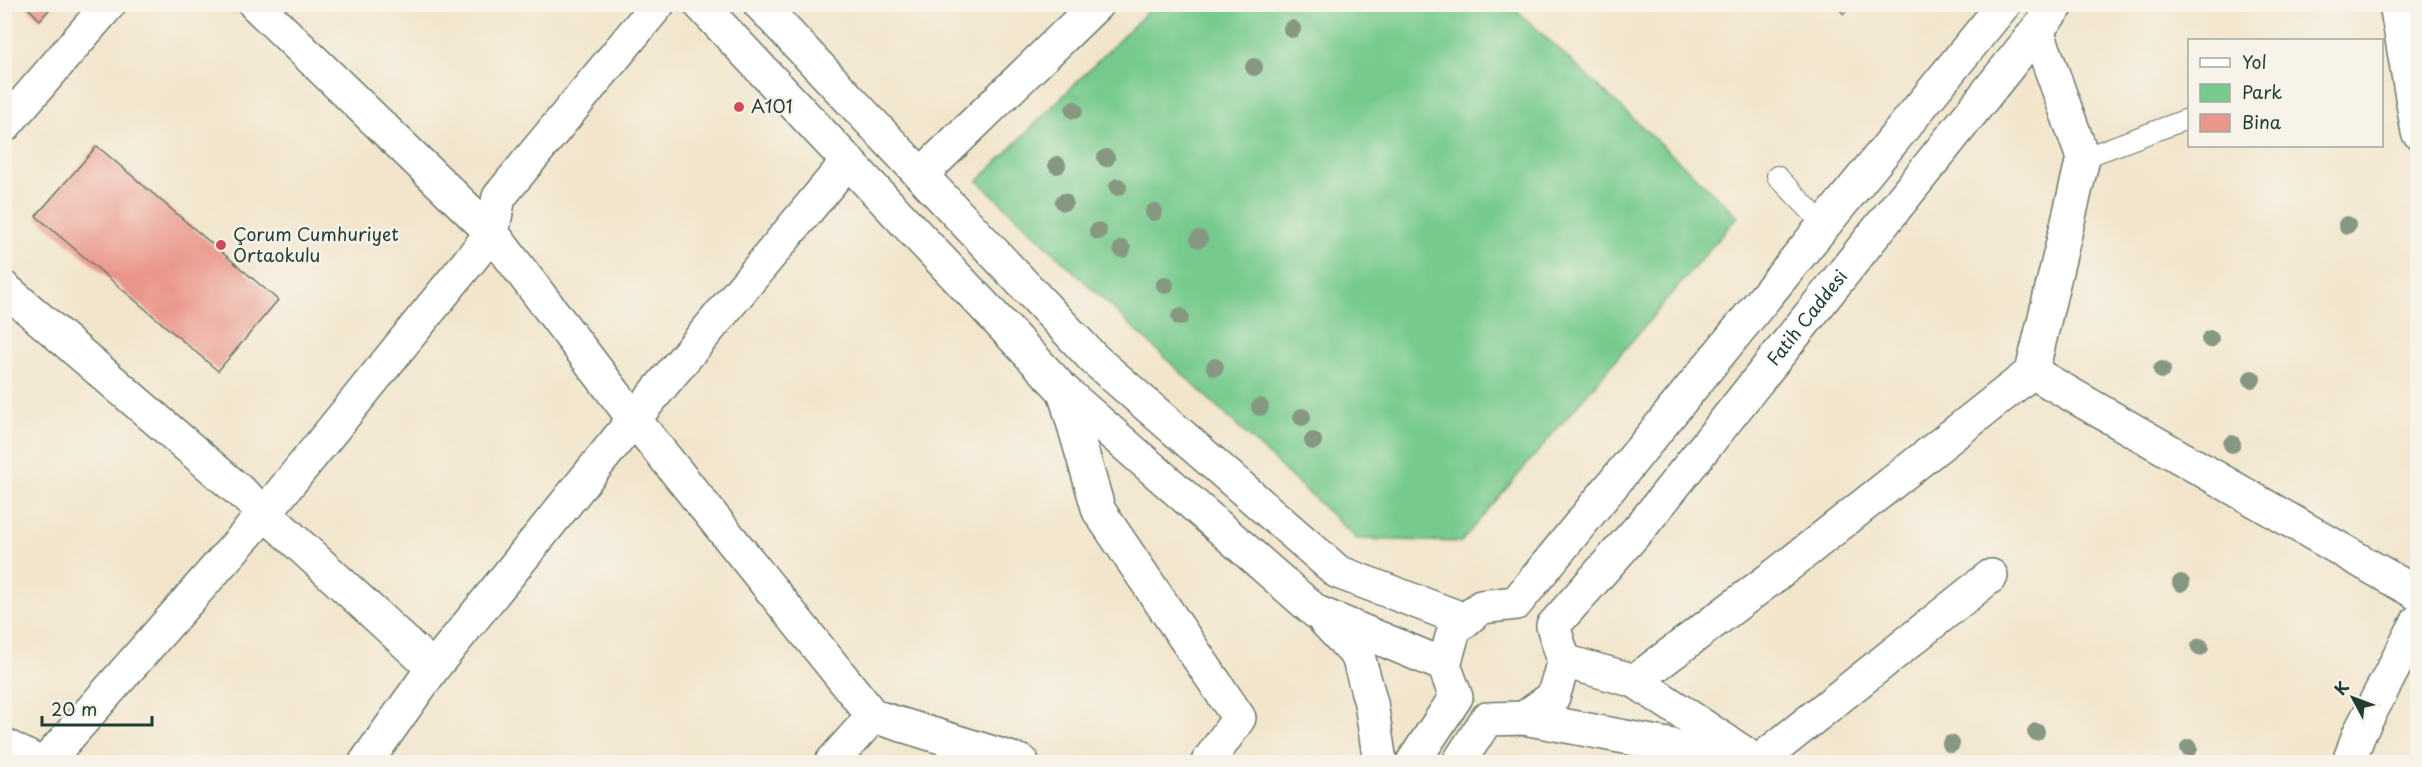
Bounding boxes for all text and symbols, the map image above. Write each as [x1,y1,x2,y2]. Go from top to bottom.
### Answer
legend [2188,39,2383,147]
text: Yol [2242,48,2267,75]
text: Park [2242,78,2282,105]
place label: A101 [751,92,793,119]
marker: A101 [732,100,746,114]
text: Bina [2242,108,2282,135]
place label: Çorum Cumhuriyet Ortaokulu [233,220,399,268]
marker: Çorum Cumhuriyet Ortaokulu [214,238,228,252]
street label: Fatih Caddesi [1759,263,1853,371]
north arrow [2323,668,2383,728]
text: K [2328,675,2354,700]
scale bar [42,689,152,727]
text: 20 m [51,695,97,722]

